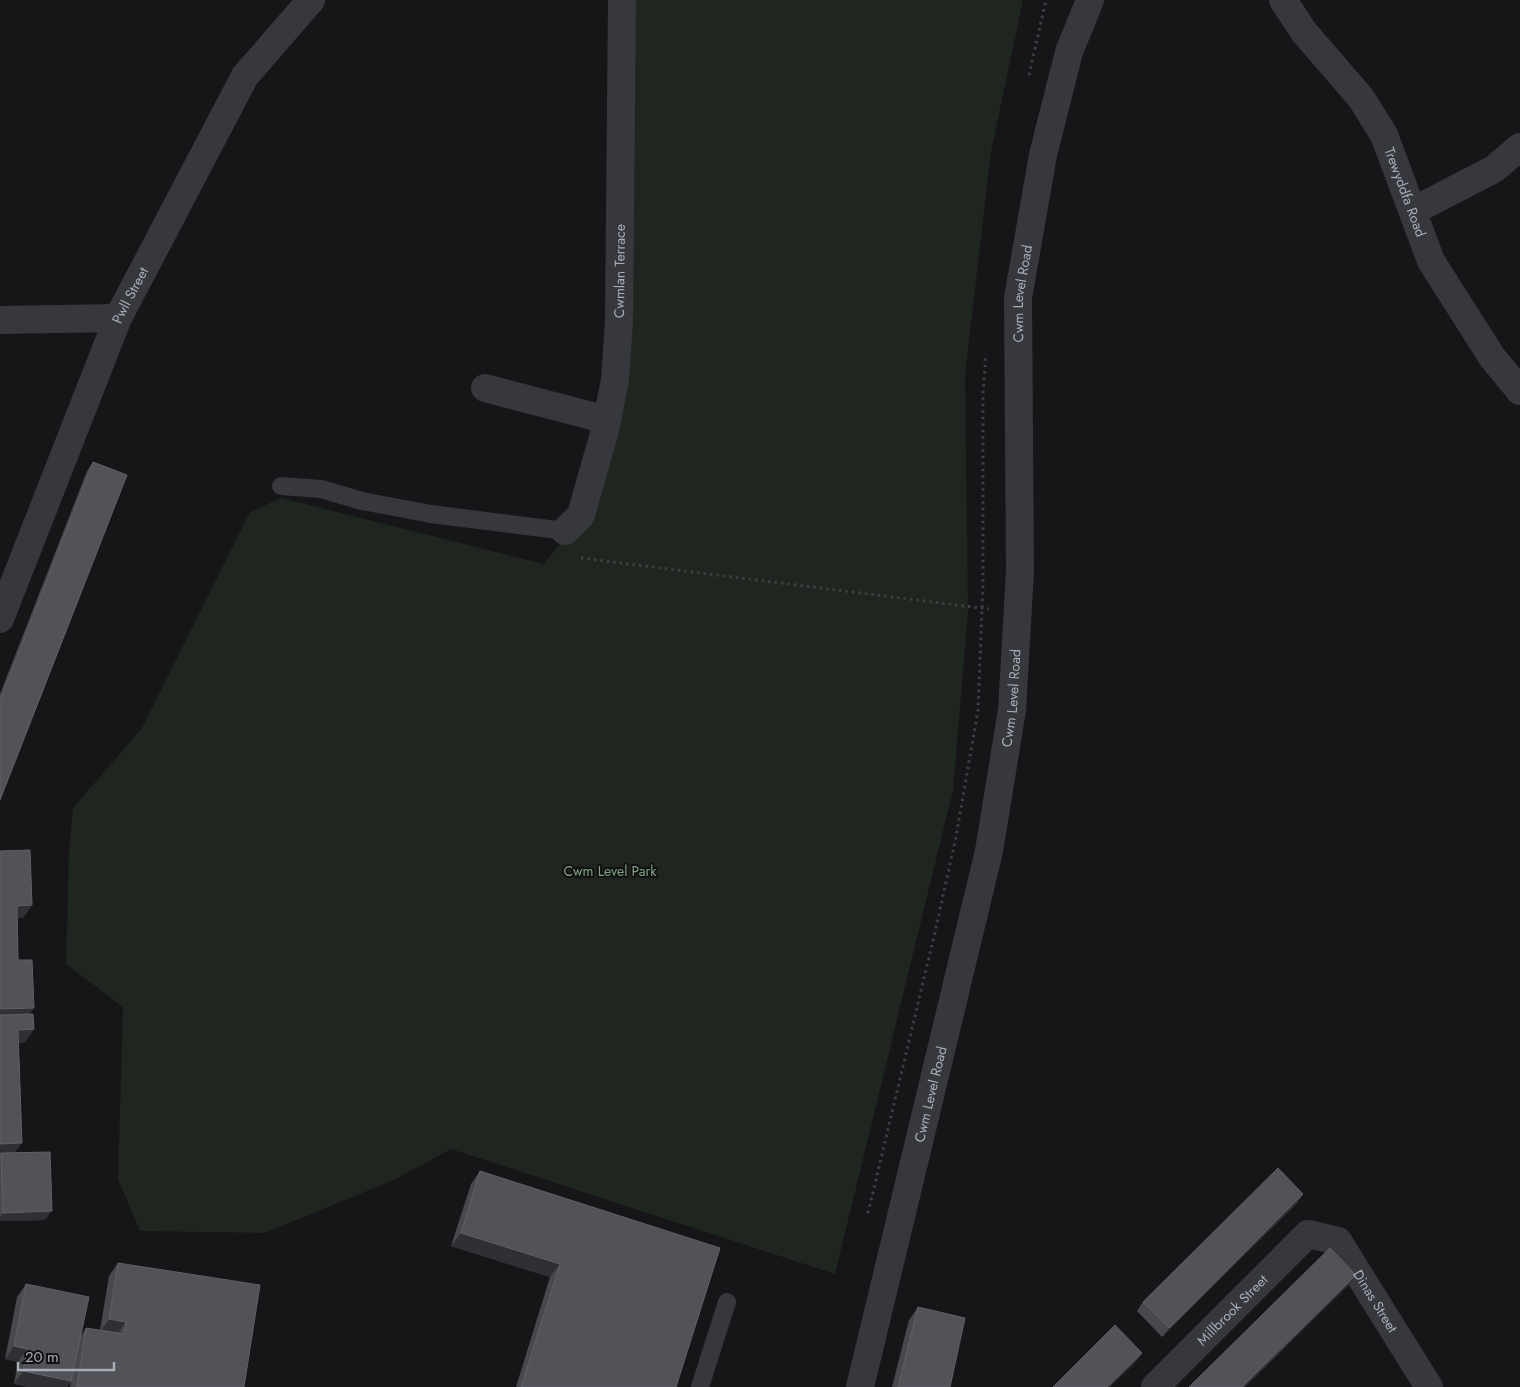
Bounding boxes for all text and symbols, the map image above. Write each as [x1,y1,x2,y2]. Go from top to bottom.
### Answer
street label: Trewyddfa Road [1379,144,1431,240]
street label: Cwmlan Terrace [609,224,630,318]
street label: Cwm Level Road [1008,243,1037,343]
street label: Pwll Street [107,263,153,326]
street label: Cwm Level Road [996,648,1025,748]
park label: Cwm Level Park [563,861,657,881]
street label: Cwm Level Road [909,1044,952,1145]
street label: Dinas Street [1348,1266,1403,1337]
street label: Millbrook Street [1192,1269,1273,1350]
scale bar [18,1340,114,1372]
text: 20 m [25,1346,59,1368]

